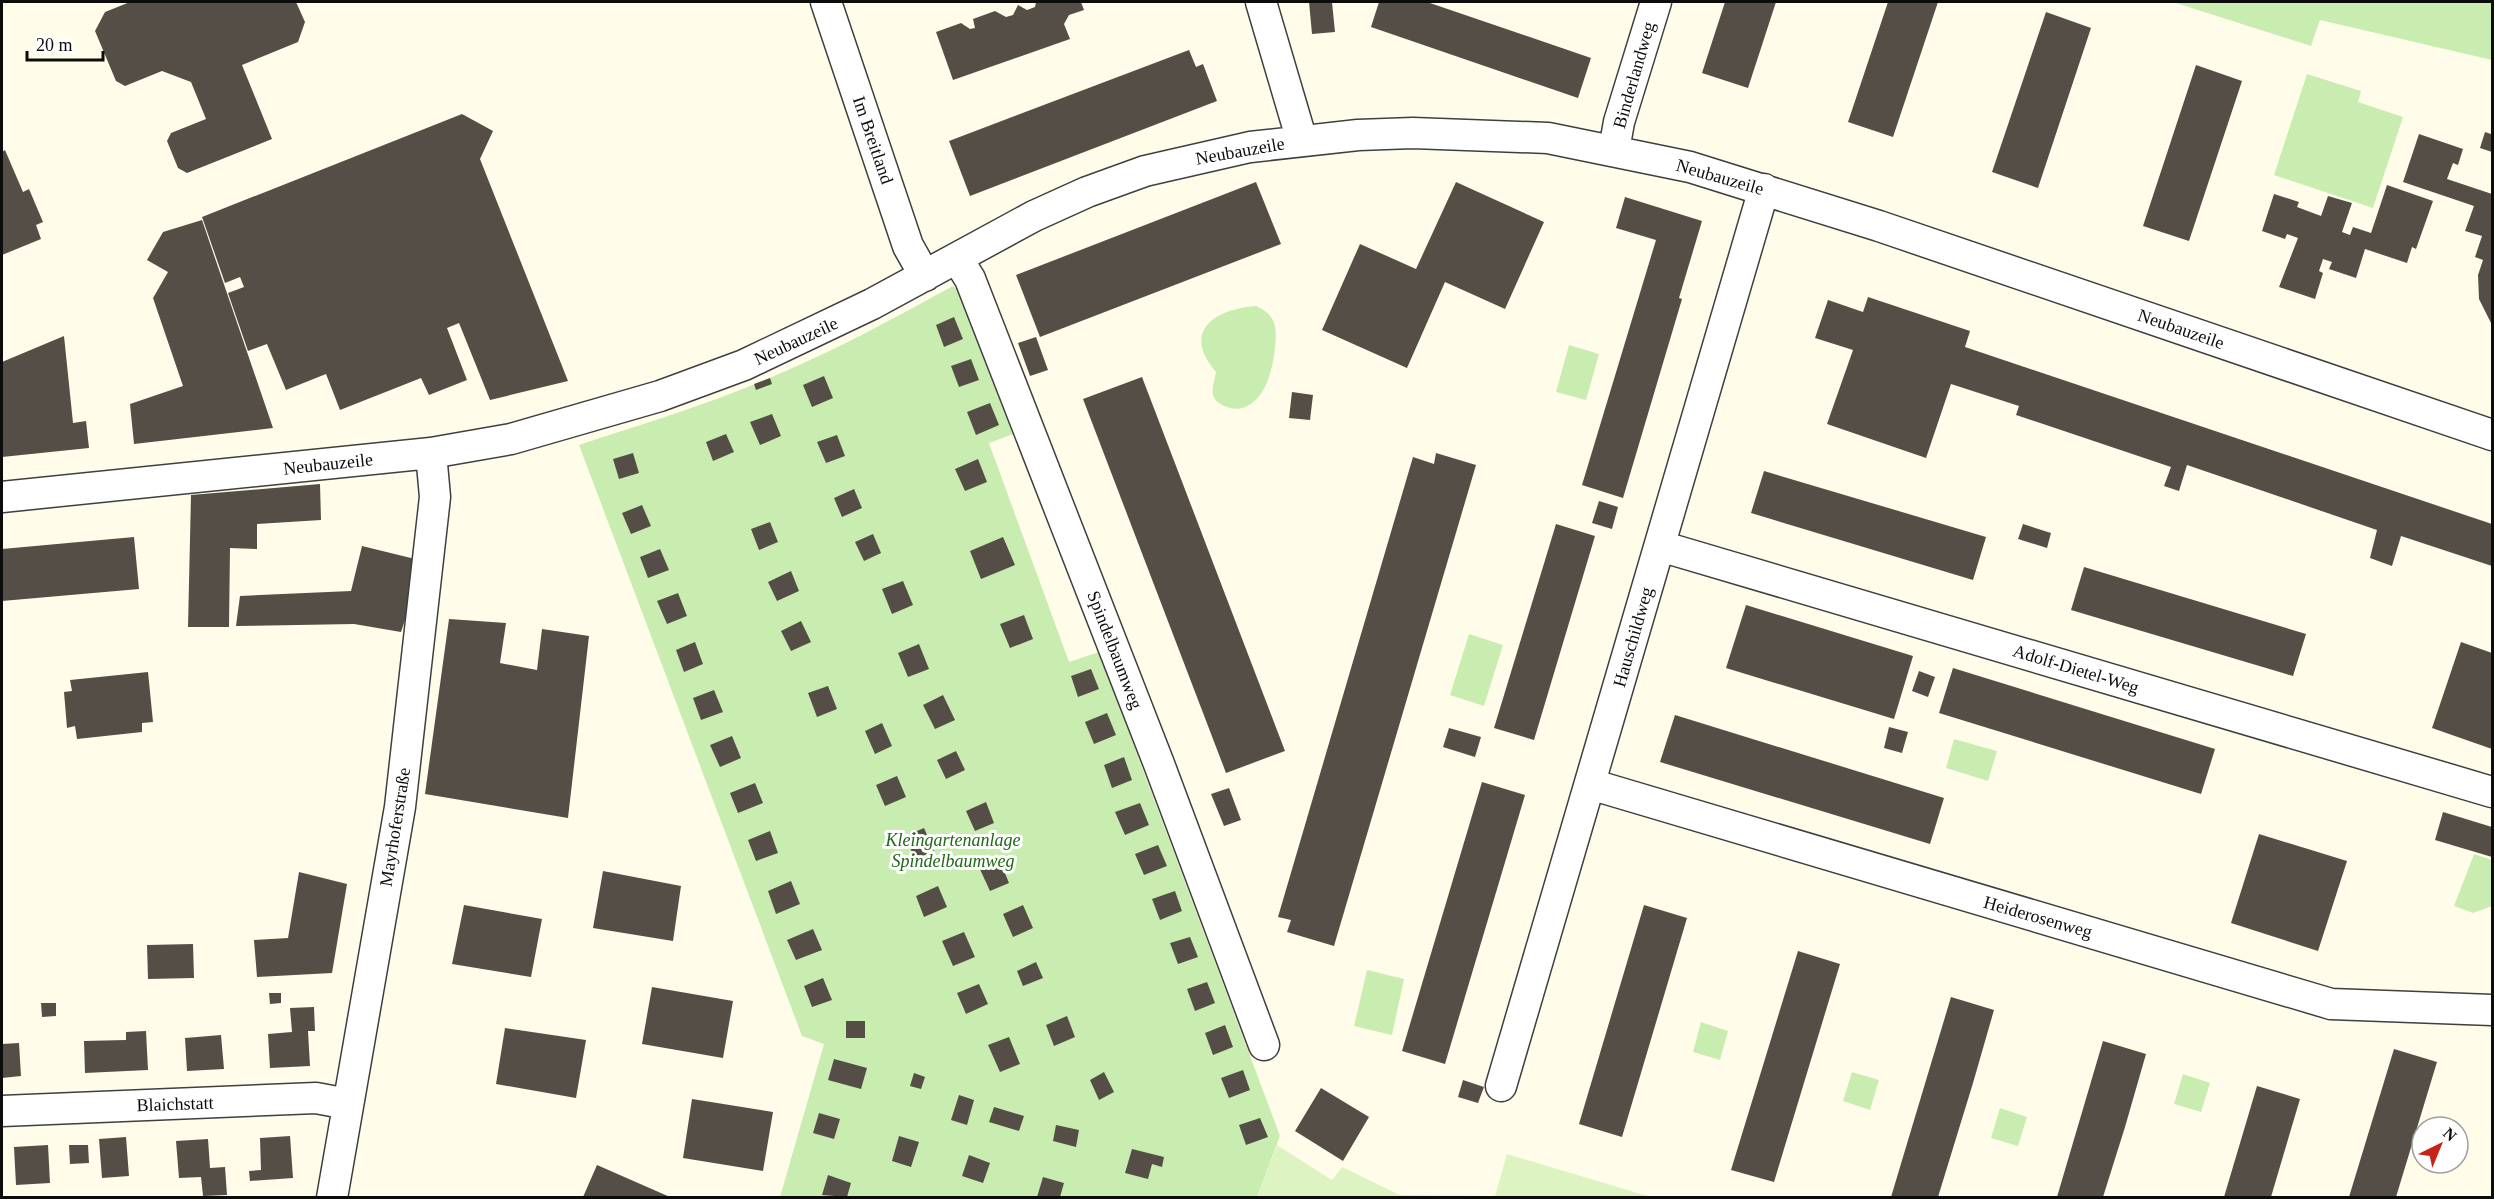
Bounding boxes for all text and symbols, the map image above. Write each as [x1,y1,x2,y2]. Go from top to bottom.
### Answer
street label: Binderlandweg [1609,19,1659,131]
scale bar [27,24,104,62]
text: 20 m [36,35,73,55]
street label: Im Breitland [849,93,897,187]
street label: Neubauzeile [1194,133,1286,169]
street label: Neubauzeile [1674,155,1766,199]
street label: Neubauzeile [2135,305,2227,353]
street label: Neubauzeile [751,313,841,369]
street label: Neubauzeile [282,449,374,479]
street label: Hauschildweg [1609,585,1657,689]
street label: Spindelbaumweg [1083,588,1147,712]
street label: Adolf-Dietel-Weg [2011,640,2141,698]
street label: Mayrhoferstraße [376,766,414,888]
park label: Kleingartenanlage Spindelbaumweg [885,830,1021,871]
street label: Heiderosenweg [1981,892,2095,942]
street label: Blaichstatt [136,1093,214,1115]
north arrow [2410,1115,2470,1175]
text: N [2440,1124,2460,1145]

